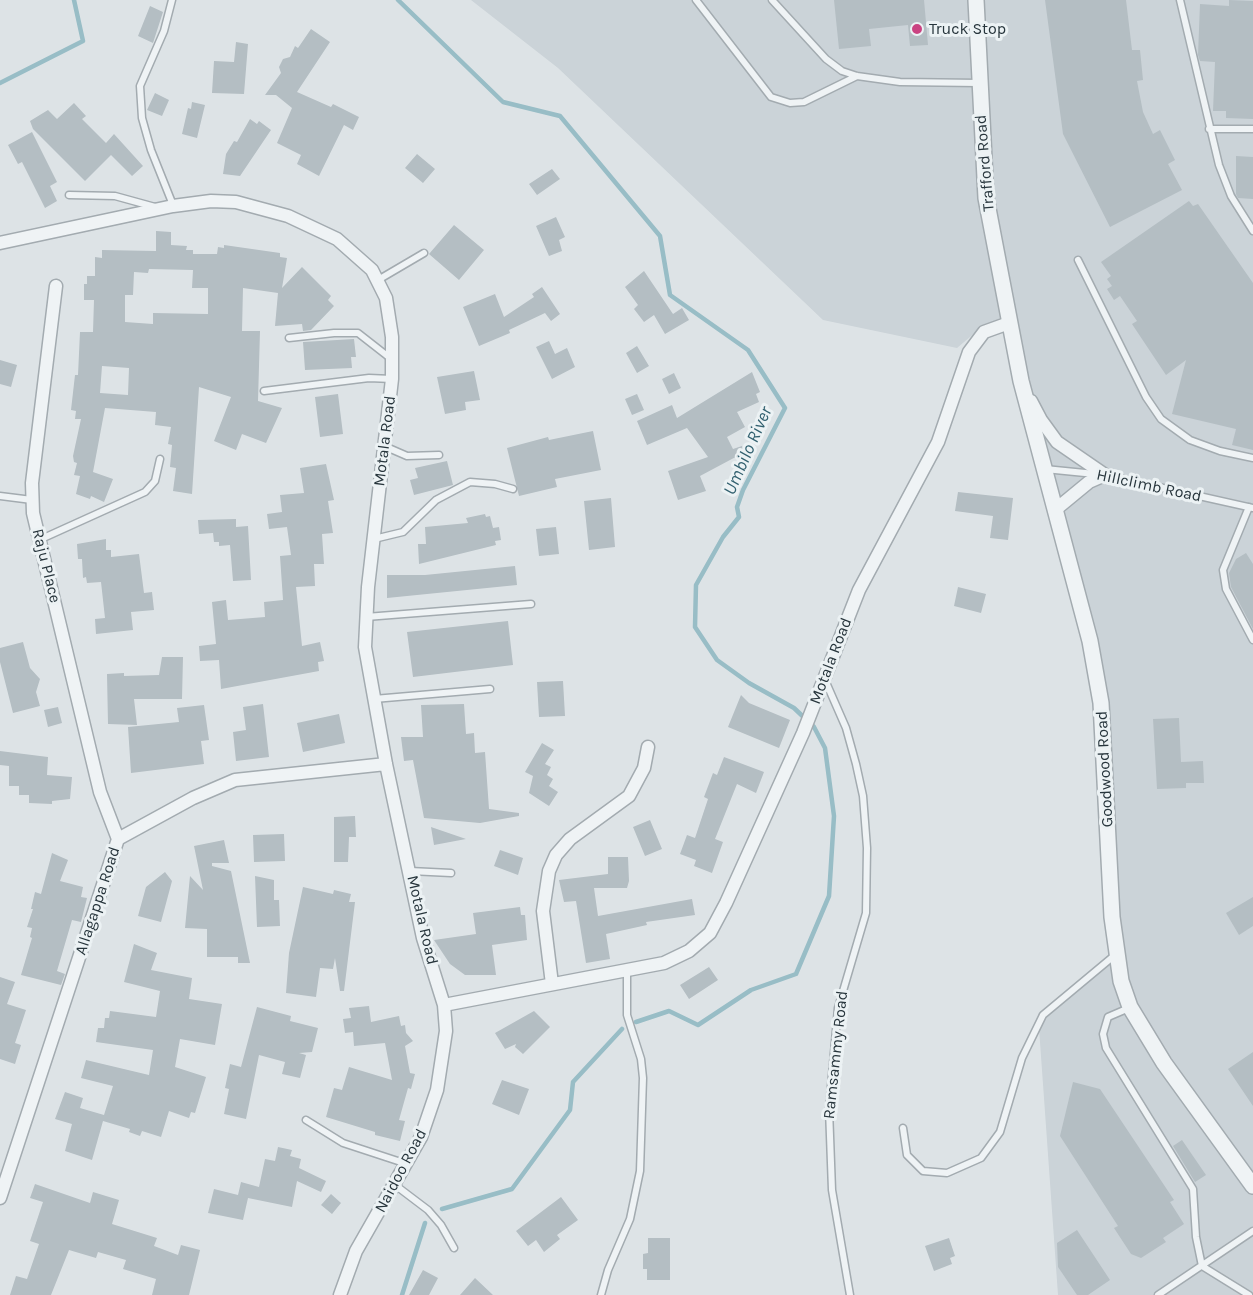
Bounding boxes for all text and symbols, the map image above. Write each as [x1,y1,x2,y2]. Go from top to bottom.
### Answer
place label: Truck Stop [929,19,1006,39]
marker: Truck Stop [910,22,924,36]
street label: Trafford Road [971,114,999,212]
street label: Motala Road [370,395,400,487]
water label: Umbilo River [719,403,777,499]
street label: Hillclimb Road [1095,465,1203,507]
street label: Raju Place [28,527,64,605]
street label: Motala Road [806,615,856,707]
street label: Goodwood Road [1092,710,1118,828]
street label: Allagappa Road [71,844,125,958]
street label: Motala Road [402,873,442,967]
street label: Ramsammy Road [820,990,852,1120]
street label: Naidoo Road [371,1126,431,1216]

